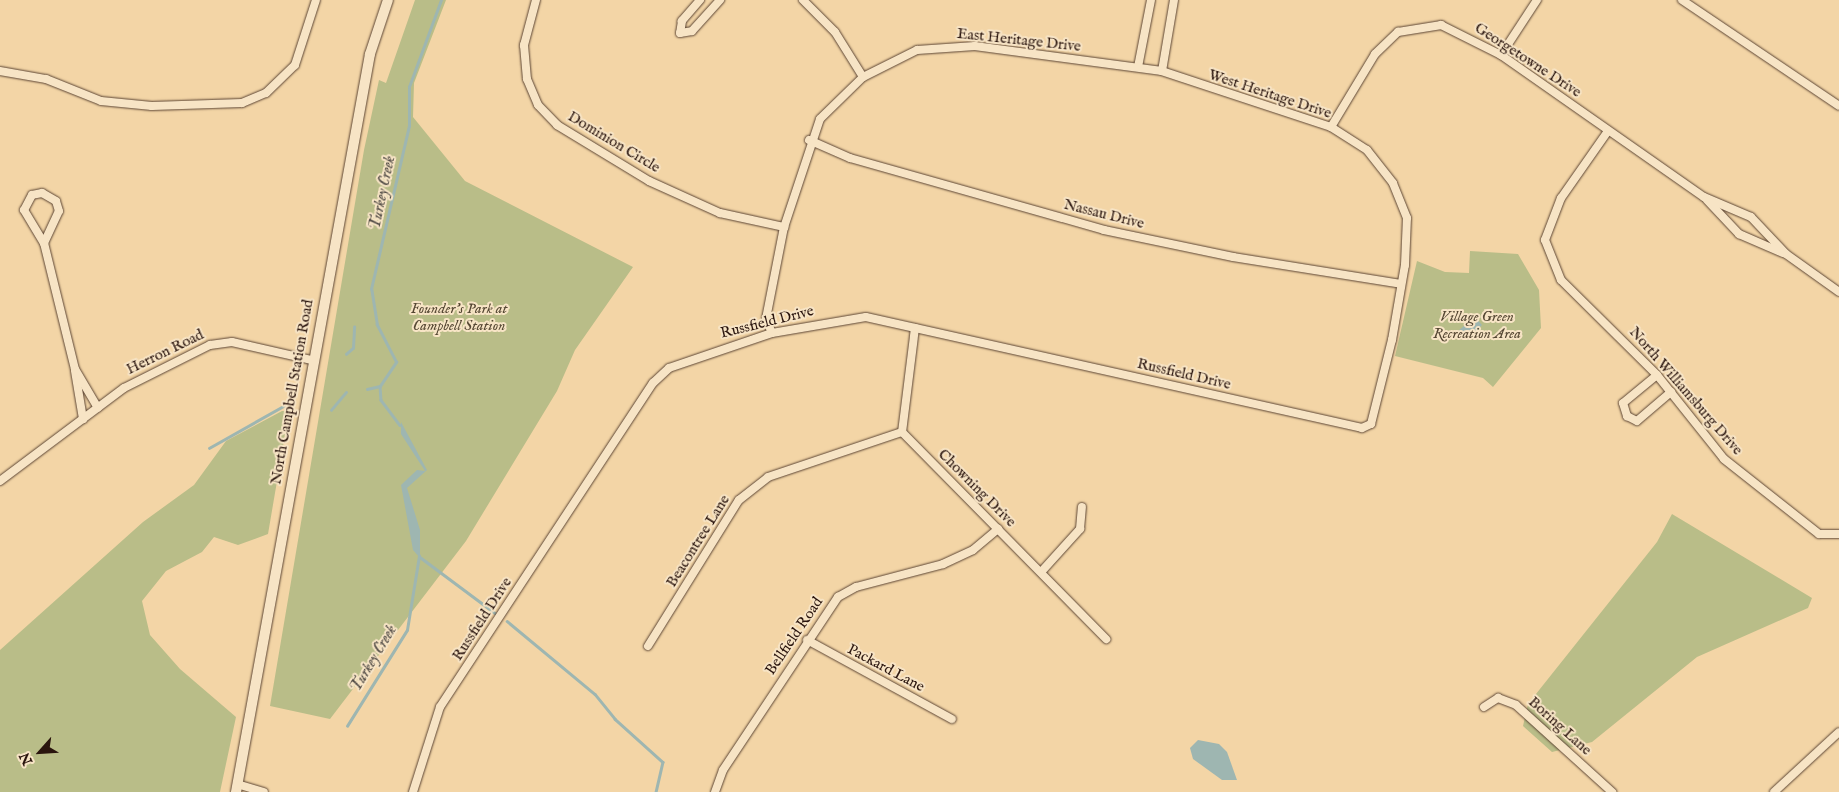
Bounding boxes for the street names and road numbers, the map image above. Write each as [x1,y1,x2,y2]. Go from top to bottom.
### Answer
street label: Georgetowne Drive [1471,19,1585,101]
street label: East Heritage Drive [956,25,1082,55]
street label: West Heritage Drive [1206,66,1334,122]
street label: Dominion Circle [565,107,663,177]
street label: Nassau Drive [1062,195,1146,233]
street label: North Campbell Station Road [267,298,317,486]
street label: Russfield Drive [718,302,816,342]
street label: North Williamsburg Drive [1625,323,1747,459]
street label: Herron Road [123,326,207,378]
street label: Russfield Drive [1135,354,1233,394]
street label: Chowning Drive [934,445,1020,531]
street label: Beacontree Lane [662,492,734,590]
street label: Russfield Drive [448,574,516,664]
street label: Bellfield Road [761,594,827,678]
street label: Packard Lane [844,640,928,696]
street label: Boring Lane [1525,693,1595,759]

